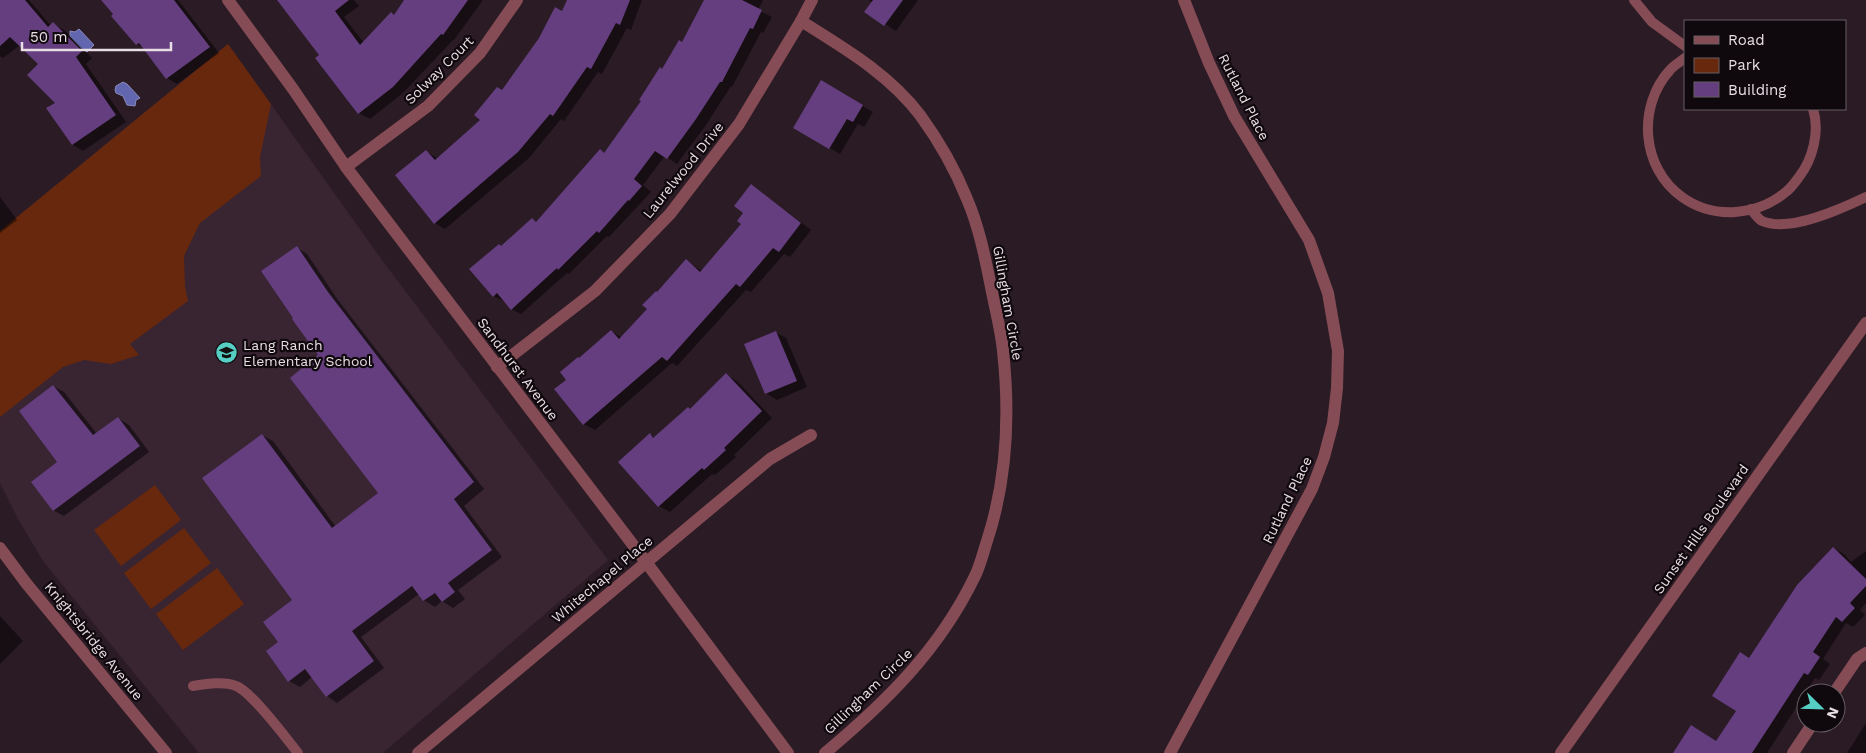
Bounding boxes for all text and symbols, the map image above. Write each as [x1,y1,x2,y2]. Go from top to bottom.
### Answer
scale bar [22,20,171,52]
legend [1684,20,1846,110]
text: 50 m [30,28,67,46]
text: Road [1728,31,1765,49]
street label: Solway Court [402,32,477,107]
street label: Rutland Place [1215,51,1273,143]
text: Park [1728,56,1761,74]
text: Building [1728,81,1786,99]
street label: Laurelwood Drive [639,119,727,221]
street label: Gillingham Circle [990,244,1026,362]
street label: Sandhurst Avenue [474,315,562,423]
place label: Lang Ranch Elementary School [243,337,373,369]
school or university icon: Lang Ranch Elementary School [215,341,239,365]
street label: Rutland Place [1259,454,1315,546]
street label: Sunset Hills Boulevard [1650,461,1752,597]
street label: Whitechapel Place [548,532,656,626]
street label: Knightsbridge Avenue [41,579,147,703]
street label: Gillingham Circle [821,645,915,737]
north arrow [1796,683,1846,733]
text: N [1824,705,1842,721]

